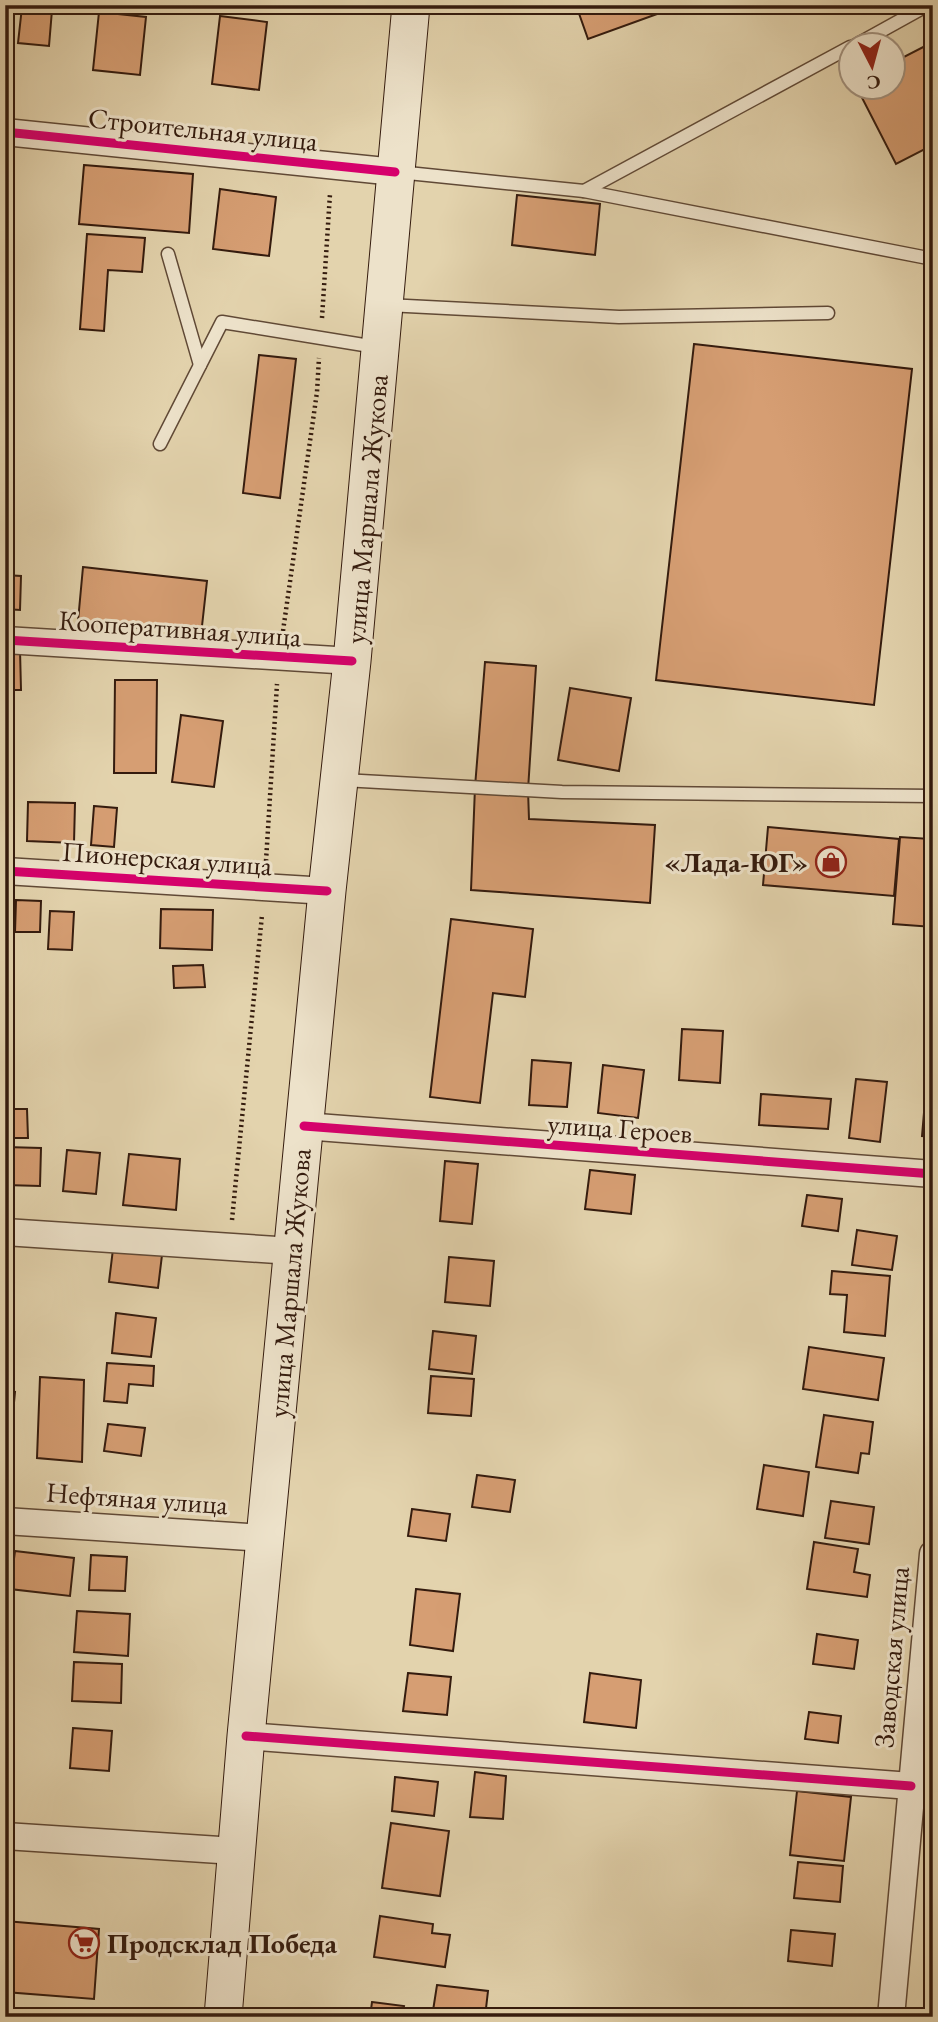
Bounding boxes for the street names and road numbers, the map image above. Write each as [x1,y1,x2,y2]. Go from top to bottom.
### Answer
street label: Строительная улица [86,99,320,159]
street label: улица Маршала Жукова [336,372,396,645]
street label: Кооперативная улица [57,602,303,654]
street label: Пионерская улица [61,833,274,883]
street label: улица Героев [546,1105,694,1151]
street label: улица Маршала Жукова [259,1146,319,1419]
street label: Нефтяная улица [45,1474,230,1522]
street label: Заводская улица [865,1564,917,1749]

